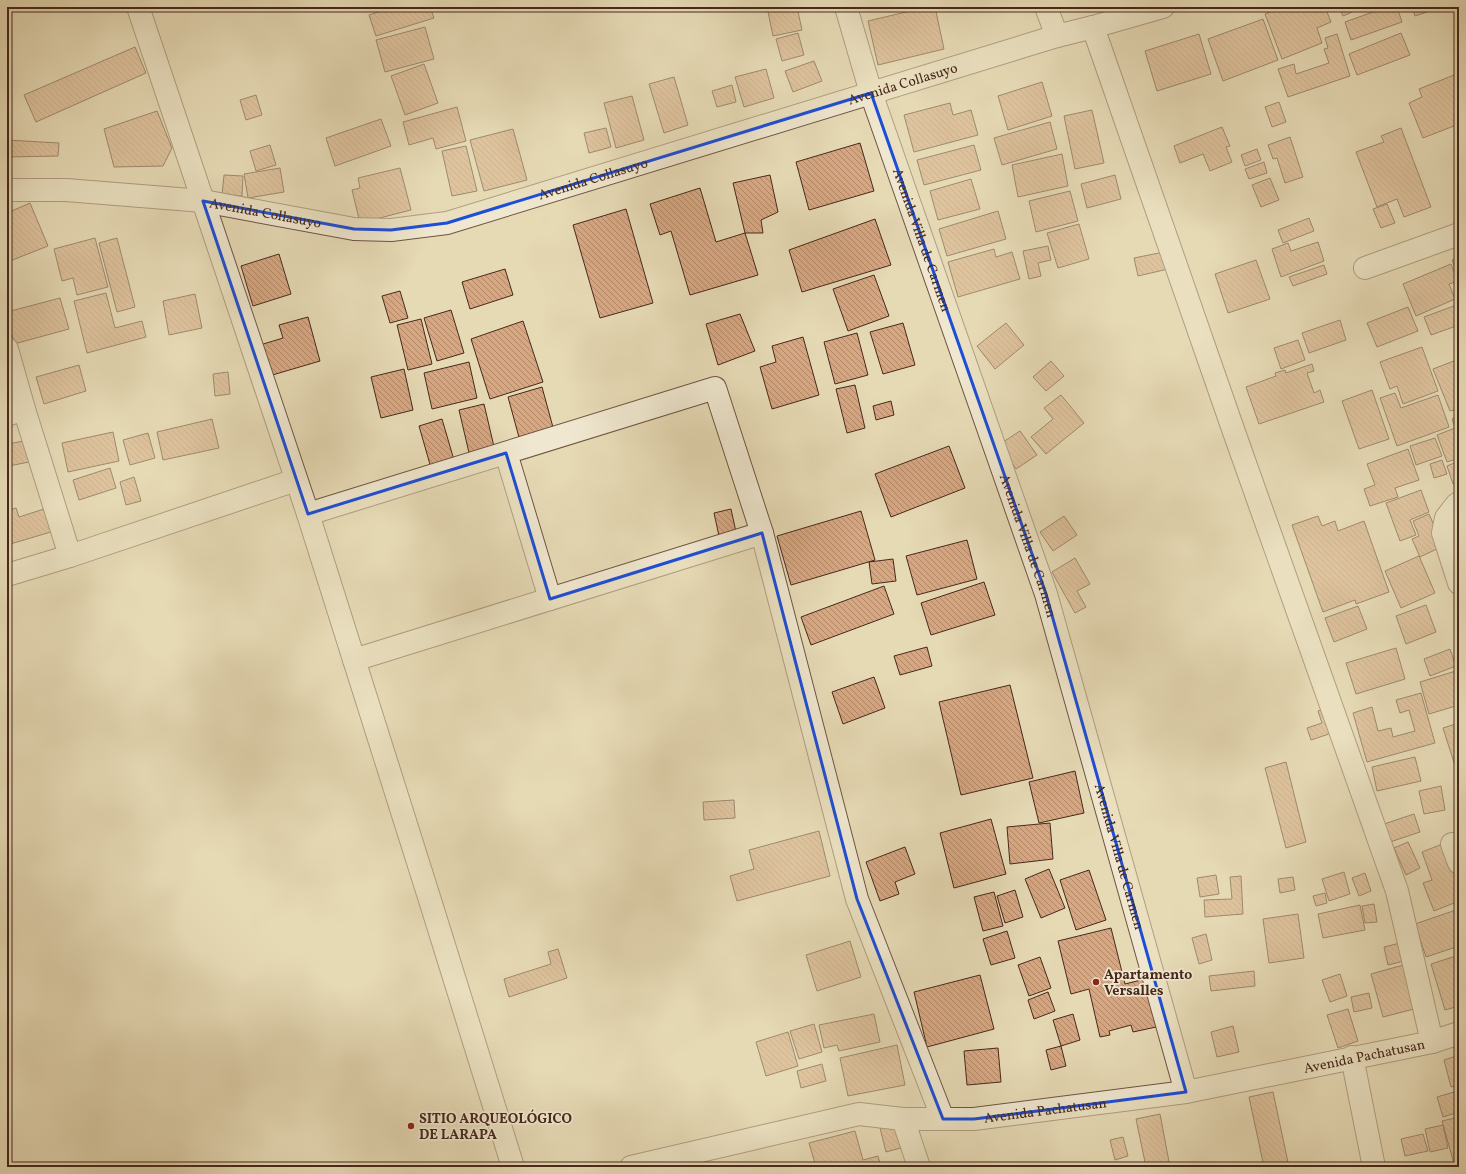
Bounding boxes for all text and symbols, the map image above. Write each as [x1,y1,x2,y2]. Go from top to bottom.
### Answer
street label: Avenida Collasuyo [846,59,960,110]
street label: Avenida Collasuyo [536,154,650,205]
street label: Avenida Villa de Carmen [887,166,955,315]
street label: Avenida Collasuyo [208,194,323,234]
street label: Avenida Villa de Carmen [994,472,1060,620]
street label: Avenida Villa de Carmen [1089,782,1148,932]
place label: Apartamento Versalles [1104,966,1192,1001]
marker: Apartamento Versalles [1091,977,1101,987]
street label: Avenida Pachatusan [1302,1036,1427,1079]
street label: Avenida Pachatusan [983,1094,1108,1129]
place label: SITIO ARQUEOLÓGICO DE LARAPA [419,1109,572,1145]
marker: SITIO ARQUEOLÓGICO DE LARAPA [406,1121,416,1131]

